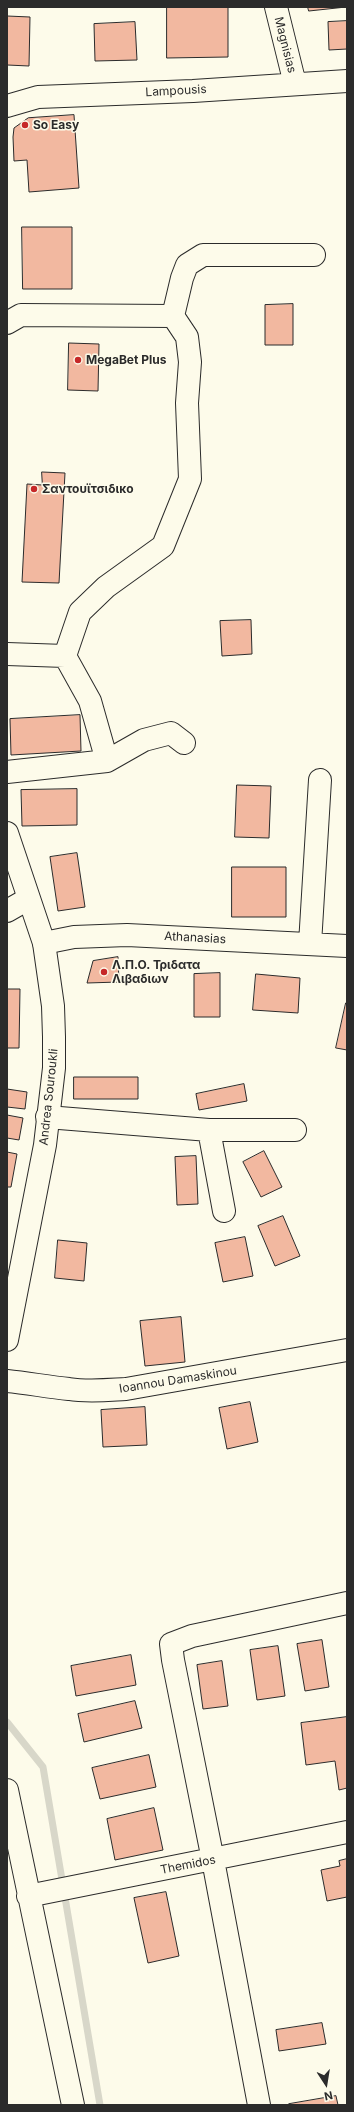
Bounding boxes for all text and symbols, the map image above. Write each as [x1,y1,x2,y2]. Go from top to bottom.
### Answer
street label: Magnisias [271,15,299,75]
street label: Lampousis [145,82,207,100]
place label: So Easy [33,118,79,132]
marker: So Easy [20,120,30,130]
place label: MegaBet Plus [86,353,166,367]
marker: MegaBet Plus [73,355,83,365]
place label: Σαντουϊτσιδικο [42,482,134,496]
marker: Σαντουϊτσιδικο [29,484,39,494]
street label: Athanasias [164,929,226,947]
place label: Λ.Π.Ο. Τριδατα Λιβαδιων [112,958,200,986]
marker: Λ.Π.Ο. Τριδατα Λιβαδιων [99,967,109,977]
street label: Andrea Souroukli [37,1048,61,1146]
street label: Ioannou Damaskinou [118,1364,238,1396]
street label: Themidos [159,1853,217,1877]
north arrow [306,2064,346,2104]
text: N [323,2088,334,2103]

